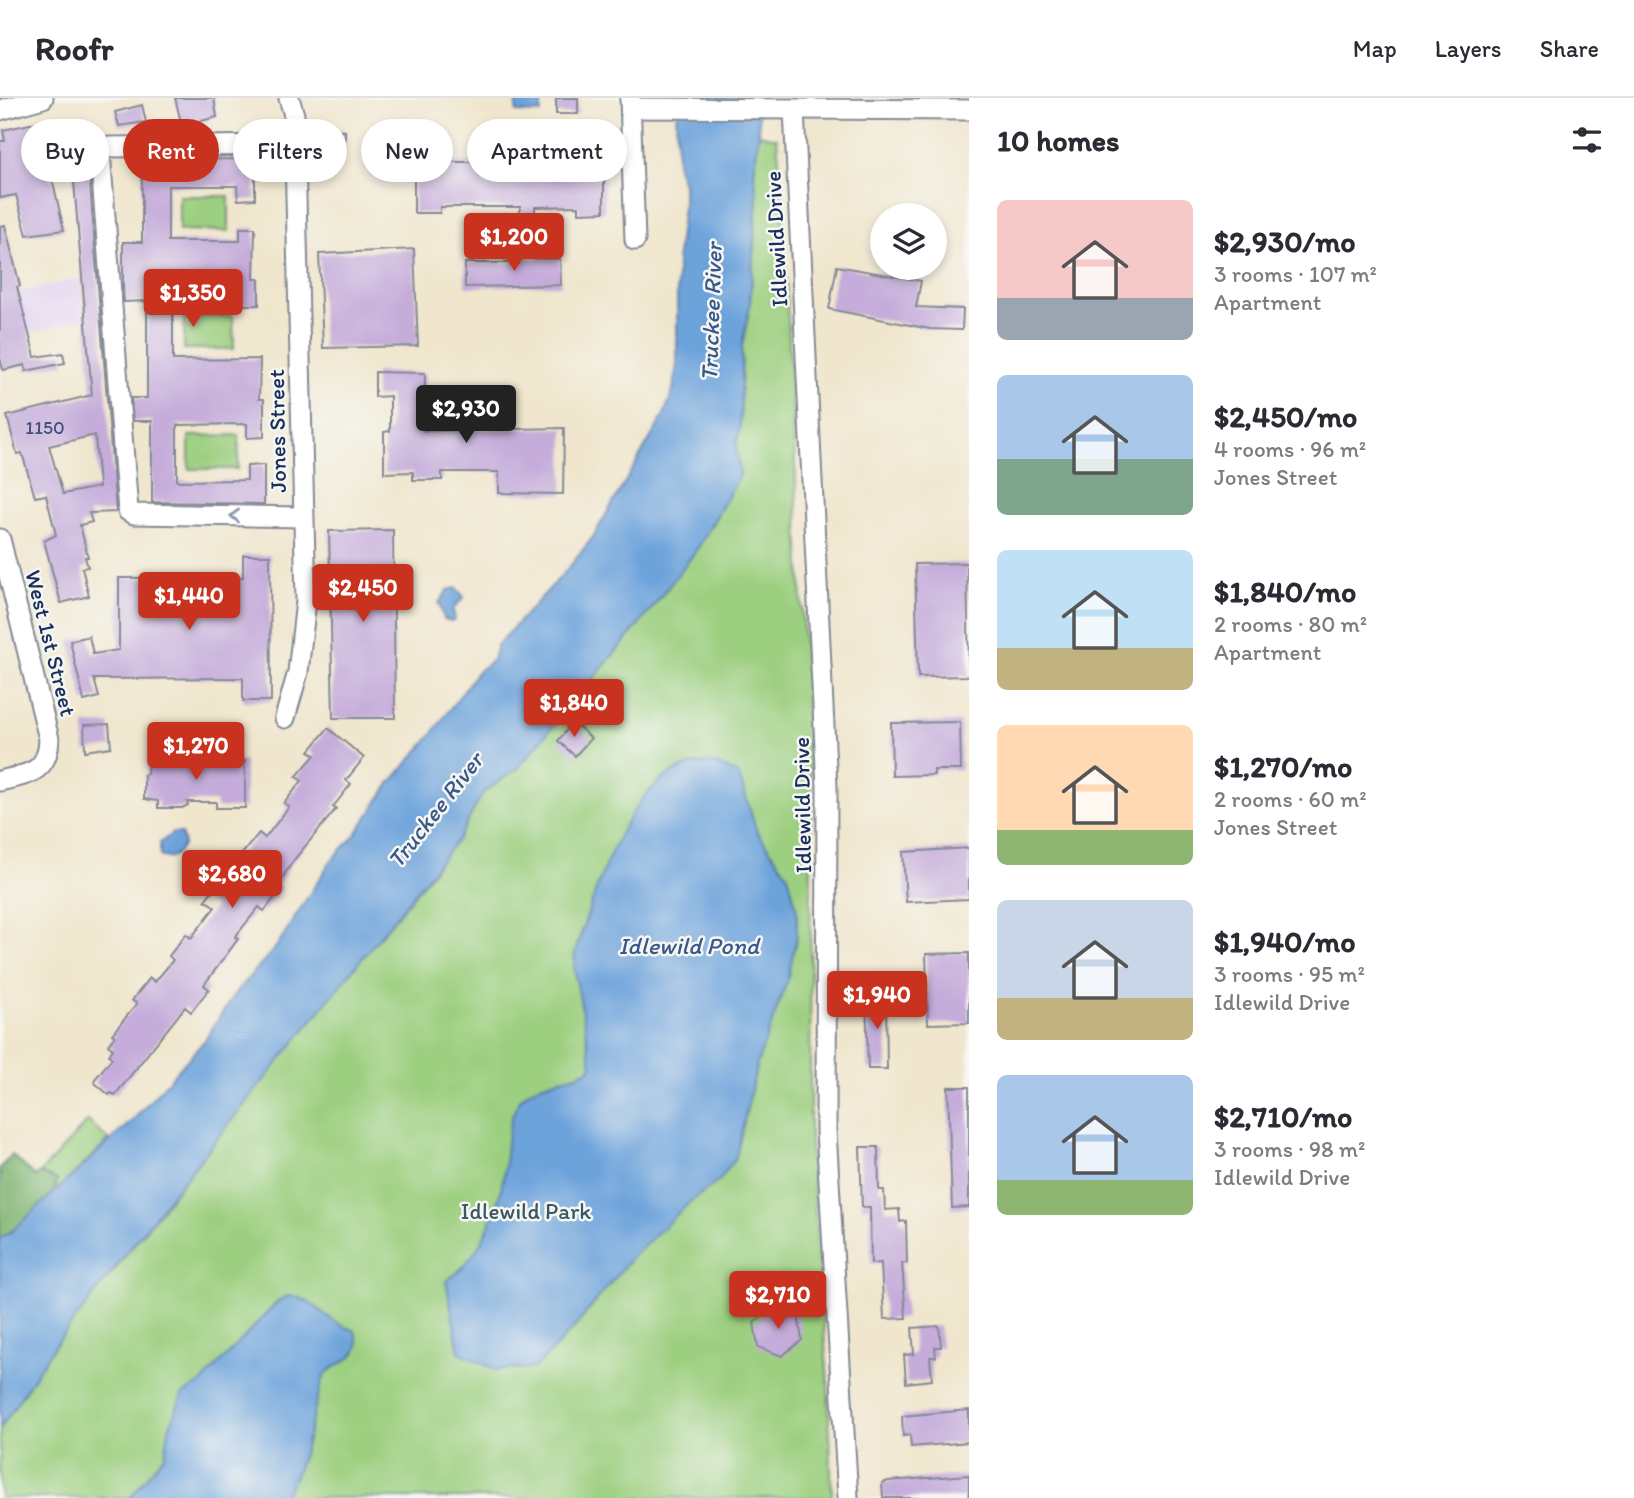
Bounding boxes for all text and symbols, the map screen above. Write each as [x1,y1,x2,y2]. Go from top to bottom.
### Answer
text: Roofr [35,29,113,68]
text: Map [1353,34,1397,63]
text: Layers [1435,34,1502,63]
text: Share [1540,34,1599,63]
chip: Buy [21,119,109,182]
chip: Rent [123,119,219,182]
chip: Filters [233,119,347,182]
chip: New [361,119,453,182]
chip: Apartment [467,119,627,182]
icon: filters [1568,121,1606,159]
text: 10 homes [997,122,1120,159]
street label: Idlewild Drive [758,170,794,308]
map controls [870,203,947,280]
button: layers [870,203,947,280]
pin: $1,200 [457,214,571,273]
text: $1,200 [480,222,548,250]
text: $2,930/mo [1214,223,1356,260]
icon: home [1053,228,1137,312]
water label: Truckee River [694,239,728,382]
text: 3 rooms · 107 m² [1214,260,1377,288]
pin: $1,350 [136,270,250,329]
text: $1,350 [160,278,226,306]
text: Apartment [1214,288,1321,316]
street label: Jones Street [262,369,292,493]
pin: $2,930 [409,386,523,445]
text: $2,930 [432,394,500,422]
text: $2,450/mo [1214,398,1357,435]
icon: home [1053,403,1137,487]
house number: 1150 [25,416,65,439]
text: 4 rooms · 96 m² [1214,435,1366,463]
text: Jones Street [1214,463,1337,491]
one-way arrow [229,508,240,524]
pin: $2,450 [306,564,420,624]
street label: West 1st Street [19,567,83,719]
pin: $1,440 [132,573,246,632]
text: $2,450 [328,573,398,601]
text: $1,840/mo [1214,573,1356,610]
icon: home [1053,578,1137,662]
text: $1,440 [154,581,224,609]
text: 2 rooms · 80 m² [1214,610,1367,638]
text: Apartment [1214,638,1321,666]
pin: $1,840 [517,680,631,739]
text: $1,840 [540,688,608,716]
pin: $1,270 [139,722,253,782]
text: $1,270 [163,731,229,759]
street label: Idlewild Drive [787,737,817,873]
water label: Truckee River [381,744,491,873]
text: $1,270/mo [1214,748,1352,785]
icon: home [1053,753,1137,837]
text: 2 rooms · 60 m² [1214,785,1367,813]
text: Jones Street [1214,813,1337,841]
pin: $2,680 [175,850,289,910]
text: $2,680 [198,859,266,887]
text: $1,940/mo [1214,923,1356,960]
icon: home [1053,928,1137,1012]
water label: Idlewild Pond [619,931,761,960]
text: 3 rooms · 95 m² [1214,960,1365,988]
pin: $1,940 [820,972,934,1031]
text: $1,940 [843,980,911,1008]
text: Idlewild Drive [1214,988,1350,1016]
text: $2,710/mo [1214,1098,1352,1135]
icon: home [1053,1103,1137,1187]
text: 3 rooms · 98 m² [1214,1135,1365,1163]
text: Idlewild Drive [1214,1163,1350,1191]
park label: Idlewild Park [461,1197,591,1225]
pin: $2,710 [721,1272,835,1331]
text: $2,710 [745,1280,811,1308]

